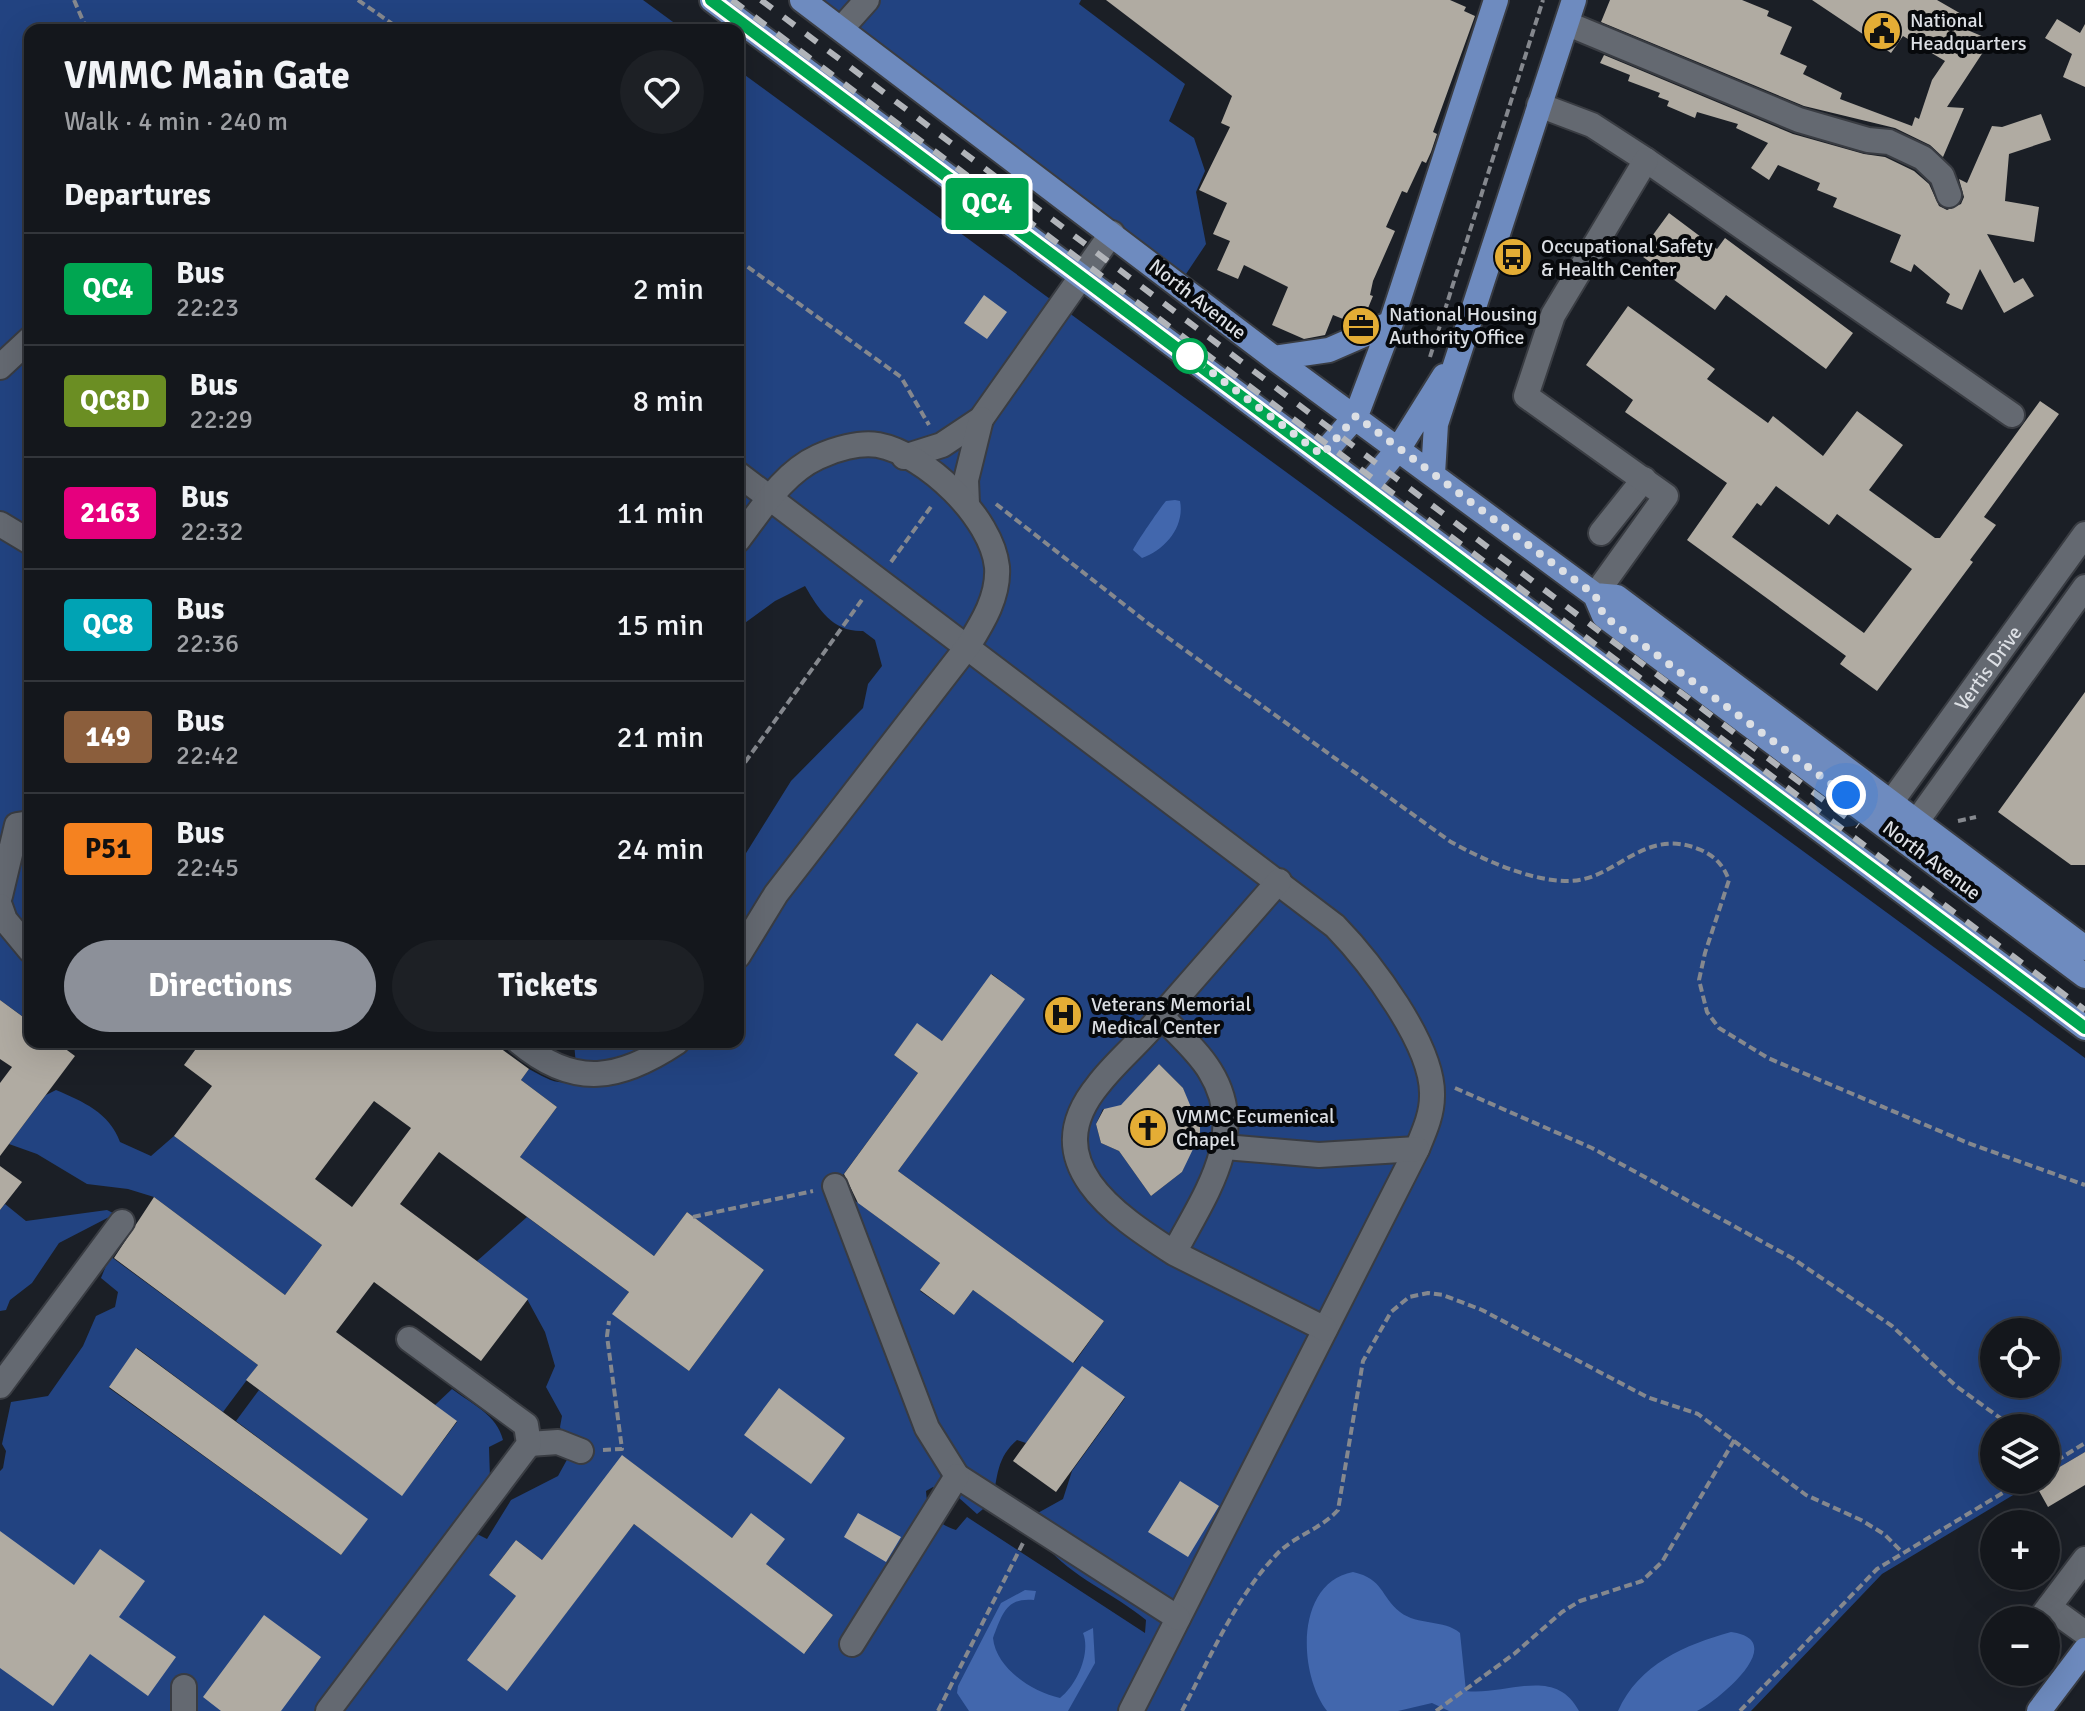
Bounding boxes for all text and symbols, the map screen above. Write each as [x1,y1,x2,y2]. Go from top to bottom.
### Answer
place label: National Headquarters [1910,8,2027,56]
public building icon: National Headquarters [1861,10,1903,52]
button: heart [620,50,704,134]
text: VMMC Main Gate [64,52,350,99]
text: Walk · 4 min · 240 m [64,106,288,138]
text: Departures [64,177,211,214]
line badge: QC4 [941,178,1033,230]
text: QC4 [962,187,1012,221]
place label: Occupational Safety & Health Center [1541,234,1714,282]
bus stop icon: Occupational Safety & Health Center [1492,236,1534,278]
street label: North Avenue [1144,254,1251,345]
text: Bus [176,255,224,292]
text: 2 min [633,271,704,308]
text: QC4 [83,272,133,306]
text: 22:23 [176,292,239,324]
place label: National Housing Authority Office [1389,302,1537,350]
office icon: National Housing Authority Office [1340,305,1382,347]
unlabelled marker [1173,339,1207,373]
text: Bus [190,367,238,404]
text: 8 min [633,383,704,420]
text: QC8D [80,384,150,418]
text: 22:29 [190,404,253,436]
text: Bus [180,479,229,516]
text: 11 min [617,495,704,532]
text: 2163 [80,496,140,530]
text: 22:32 [180,516,244,548]
text: Bus [176,591,224,628]
text: 15 min [617,607,704,644]
text: QC8 [83,608,133,642]
street label: Vertis Drive [1949,621,2028,716]
text: 22:36 [176,628,239,660]
text: Bus [176,703,224,740]
text: 21 min [617,719,704,756]
text: 149 [85,720,131,754]
text: 22:42 [176,740,239,772]
your location [1826,775,1866,815]
text: Bus [176,815,224,852]
street label: North Avenue [1878,815,1986,905]
text: 24 min [617,831,704,868]
text: P51 [85,832,131,866]
text: 22:45 [176,852,239,884]
button: Directions [64,940,376,1032]
button: Tickets [392,940,704,1032]
place label: Veterans Memorial Medical Center [1091,992,1251,1040]
hospital icon: Veterans Memorial Medical Center [1042,994,1084,1036]
place label: VMMC Ecumenical Chapel [1176,1104,1335,1152]
church icon: VMMC Ecumenical Chapel [1127,1107,1169,1149]
map controls [1980,1318,2060,1686]
button: locate [1980,1318,2060,1398]
button: layers [1980,1414,2060,1494]
button: + [1980,1510,2060,1590]
button: − [1980,1606,2060,1686]

